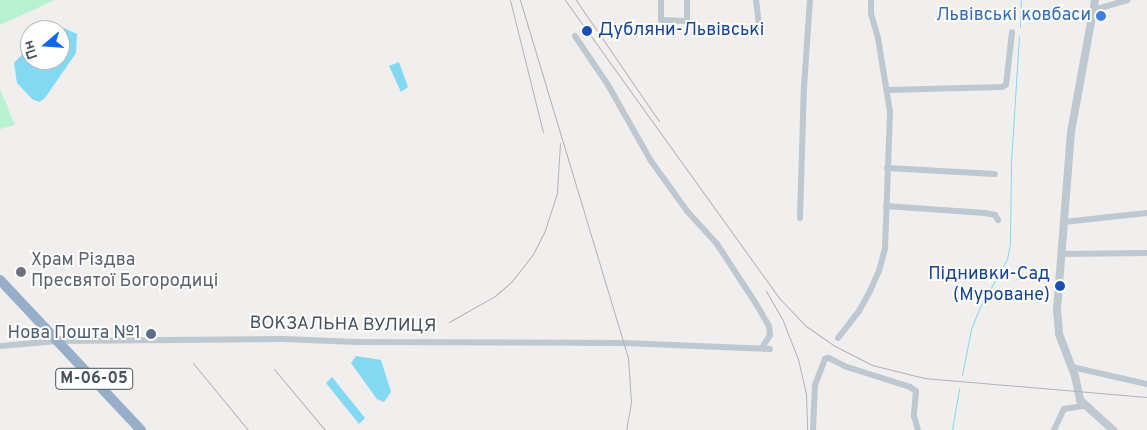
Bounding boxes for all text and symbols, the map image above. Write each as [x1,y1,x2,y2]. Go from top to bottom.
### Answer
place label: Львівські ковбаси [936,5,1091,27]
marker: Львівські ковбаси [1095,10,1107,22]
north arrow [20,20,70,70]
place label: Дубляни-Львівські [598,20,764,42]
marker: Дубляни-Львівські [580,24,594,38]
text: Пн [20,38,42,61]
place label: Храм Різдва Пресвятої Богородиці [31,251,218,294]
place label: Піднивки-Сад (Муроване) [928,265,1050,308]
marker: Храм Різдва Пресвятої Богородиці [15,266,27,278]
marker: Піднивки-Сад (Муроване) [1054,280,1066,292]
street label: ВОКЗАЛЬНА ВУЛИЦЯ [249,314,437,338]
place label: Нова Пошта №1 [8,323,141,345]
marker: Нова Пошта №1 [145,328,157,340]
road number: М-06-05 [54,366,134,392]

